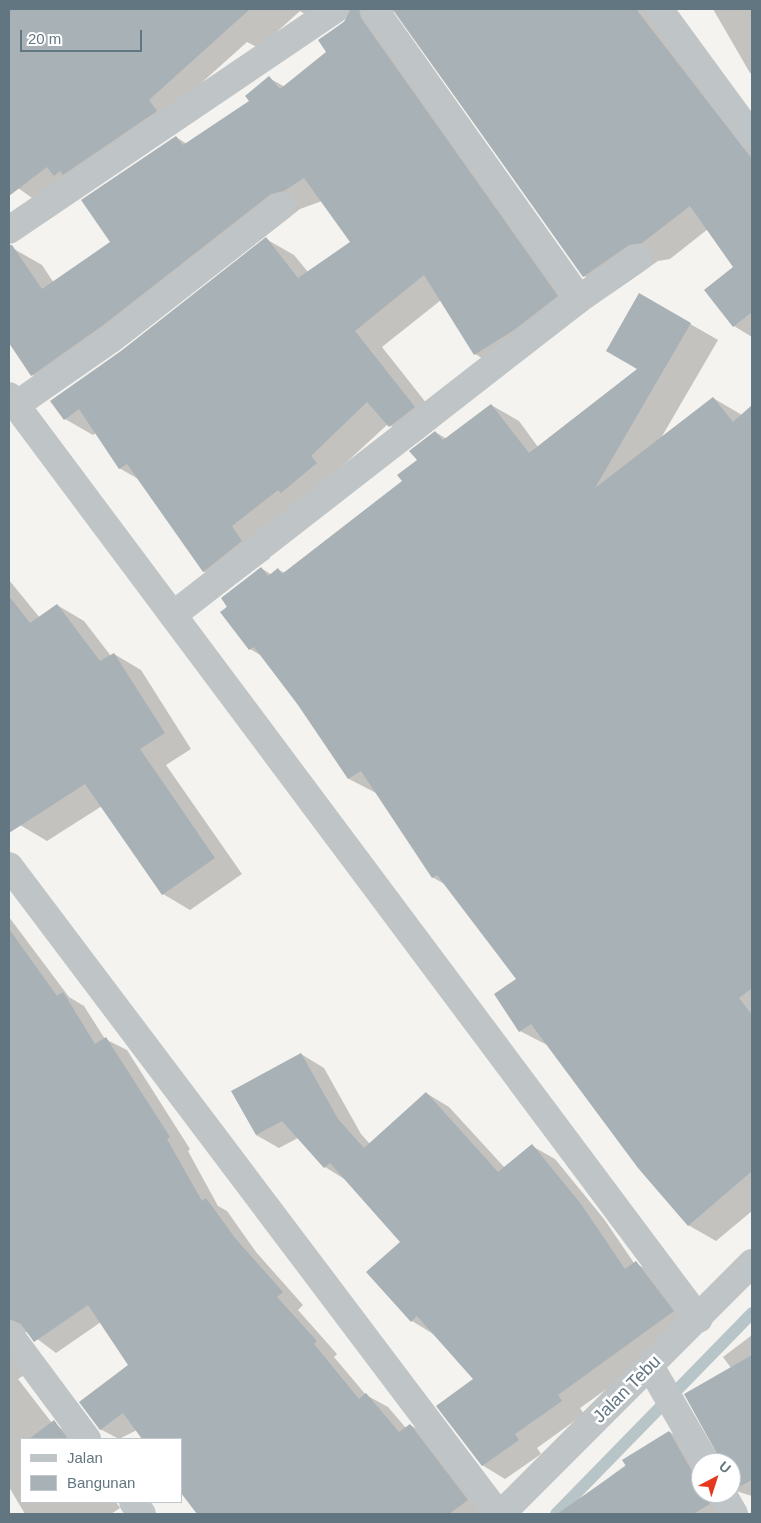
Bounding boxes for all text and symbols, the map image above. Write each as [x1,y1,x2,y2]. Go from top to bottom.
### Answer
scale bar [22,20,145,52]
text: 20 m [28,30,61,47]
street label: Jalan Tebu [589,1351,665,1427]
legend [20,1438,182,1503]
text: Jalan [67,1449,103,1466]
north arrow [691,1453,741,1503]
text: U [716,1458,734,1477]
text: Bangunan [67,1474,135,1491]

